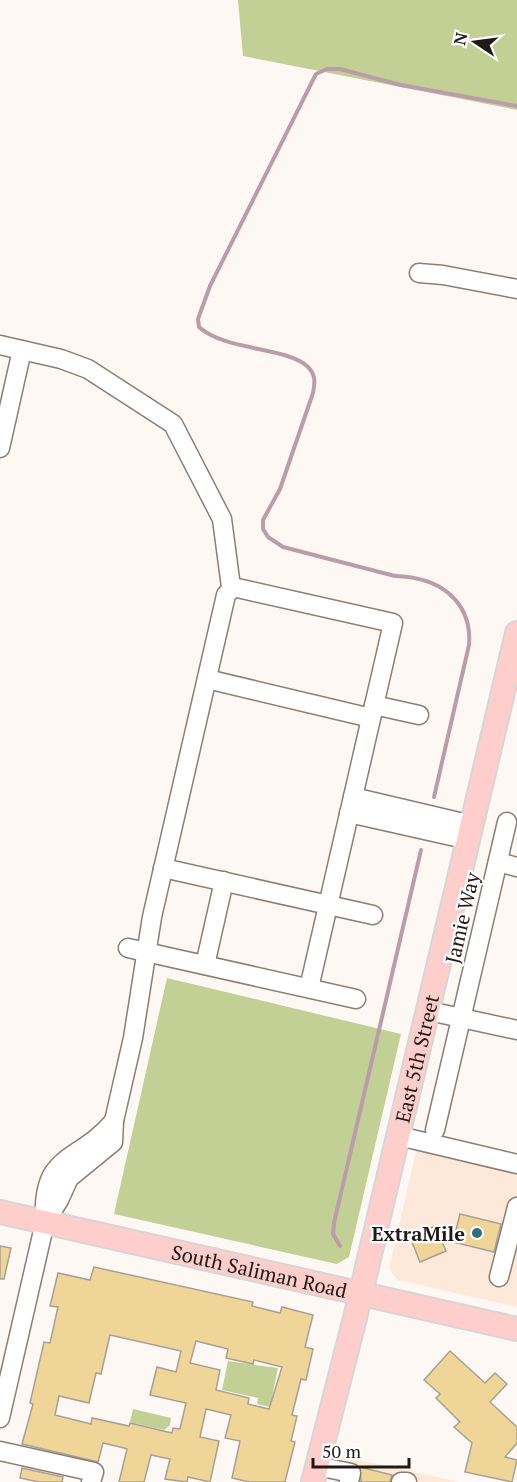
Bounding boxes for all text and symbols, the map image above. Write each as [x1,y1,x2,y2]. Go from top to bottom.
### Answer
north arrow [445,12,505,72]
text: N [448,30,472,47]
street label: Jamie Way [438,869,486,966]
street label: East 5th Street [388,991,445,1125]
place label: ExtraMile [371,1220,465,1247]
marker: ExtraMile [470,1226,484,1240]
street label: South Saliman Road [169,1238,350,1304]
scale bar [313,1431,409,1469]
text: 50 m [322,1439,362,1463]

